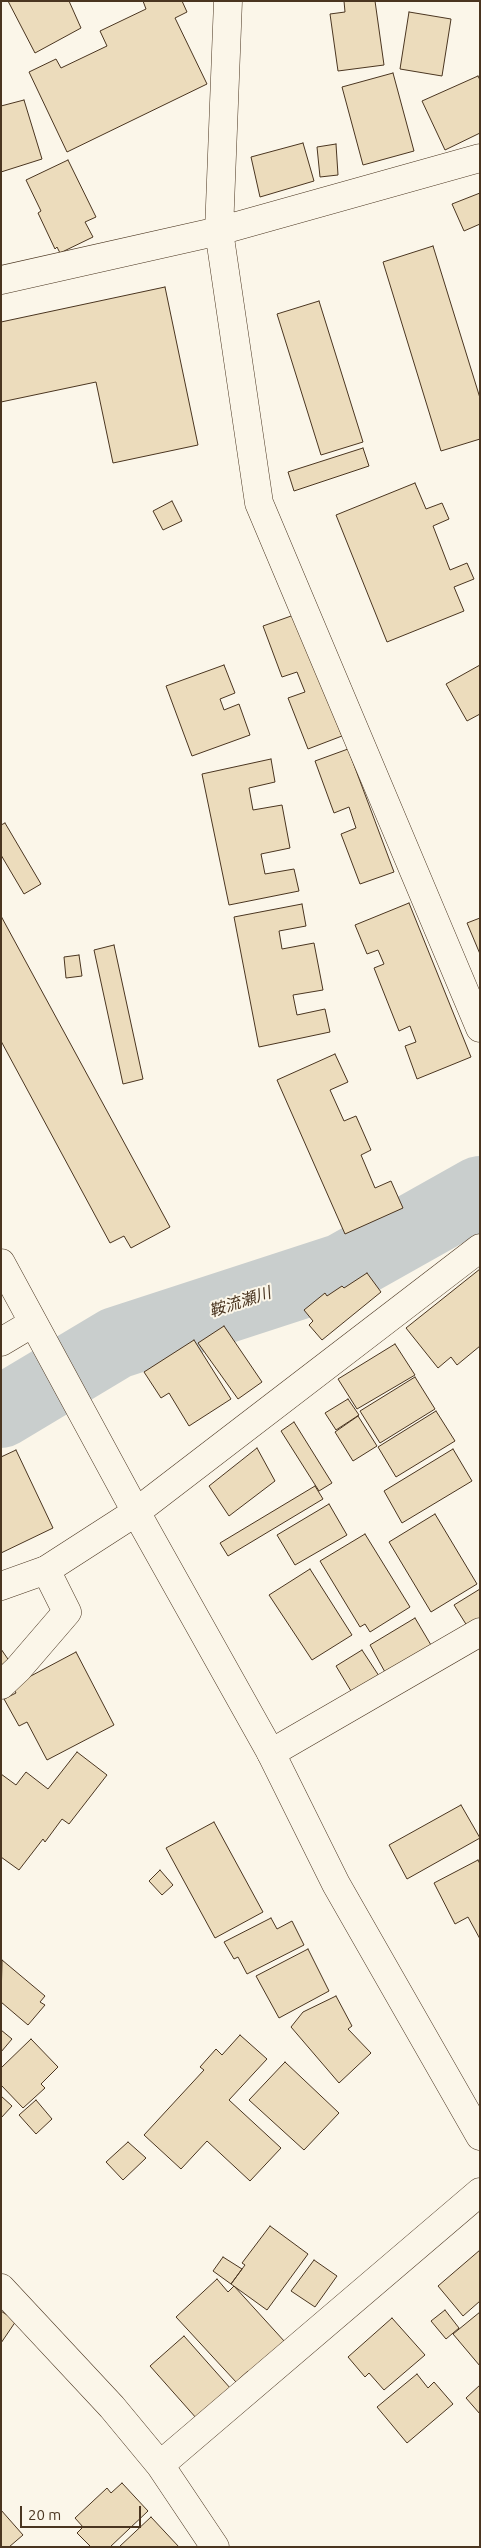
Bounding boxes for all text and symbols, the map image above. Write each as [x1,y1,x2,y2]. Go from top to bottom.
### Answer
water label: 鞍流瀬川 [207,1283,273,1321]
scale bar [22,2496,144,2528]
text: 20 m [28,2506,61,2523]

